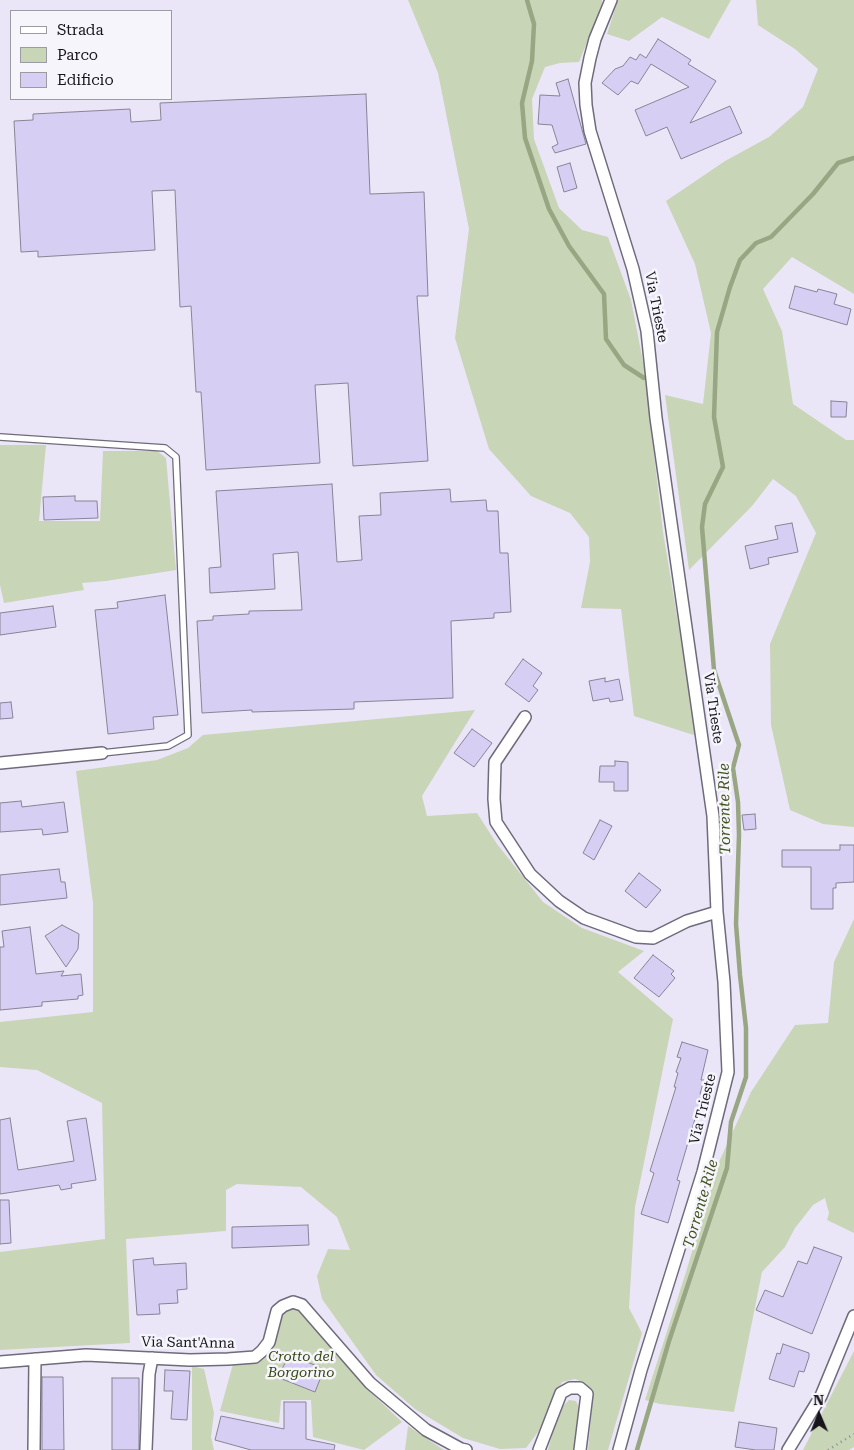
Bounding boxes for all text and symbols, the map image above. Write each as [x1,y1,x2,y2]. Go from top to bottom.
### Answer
legend [10,10,172,100]
text: Strada [57,21,104,39]
text: Parco [57,46,98,64]
text: Edificio [57,71,114,89]
street label: Via Trieste [641,270,671,344]
street label: Via Trieste [700,671,726,745]
water label: Torrente Rile [715,763,735,855]
street label: Via Trieste [686,1072,720,1146]
water label: Torrente Rile [680,1158,722,1250]
street label: Via Sant'Anna [141,1334,235,1352]
park label: Crotto del Borgorino [268,1349,334,1381]
north arrow [794,1390,844,1440]
text: N [813,1392,824,1408]

